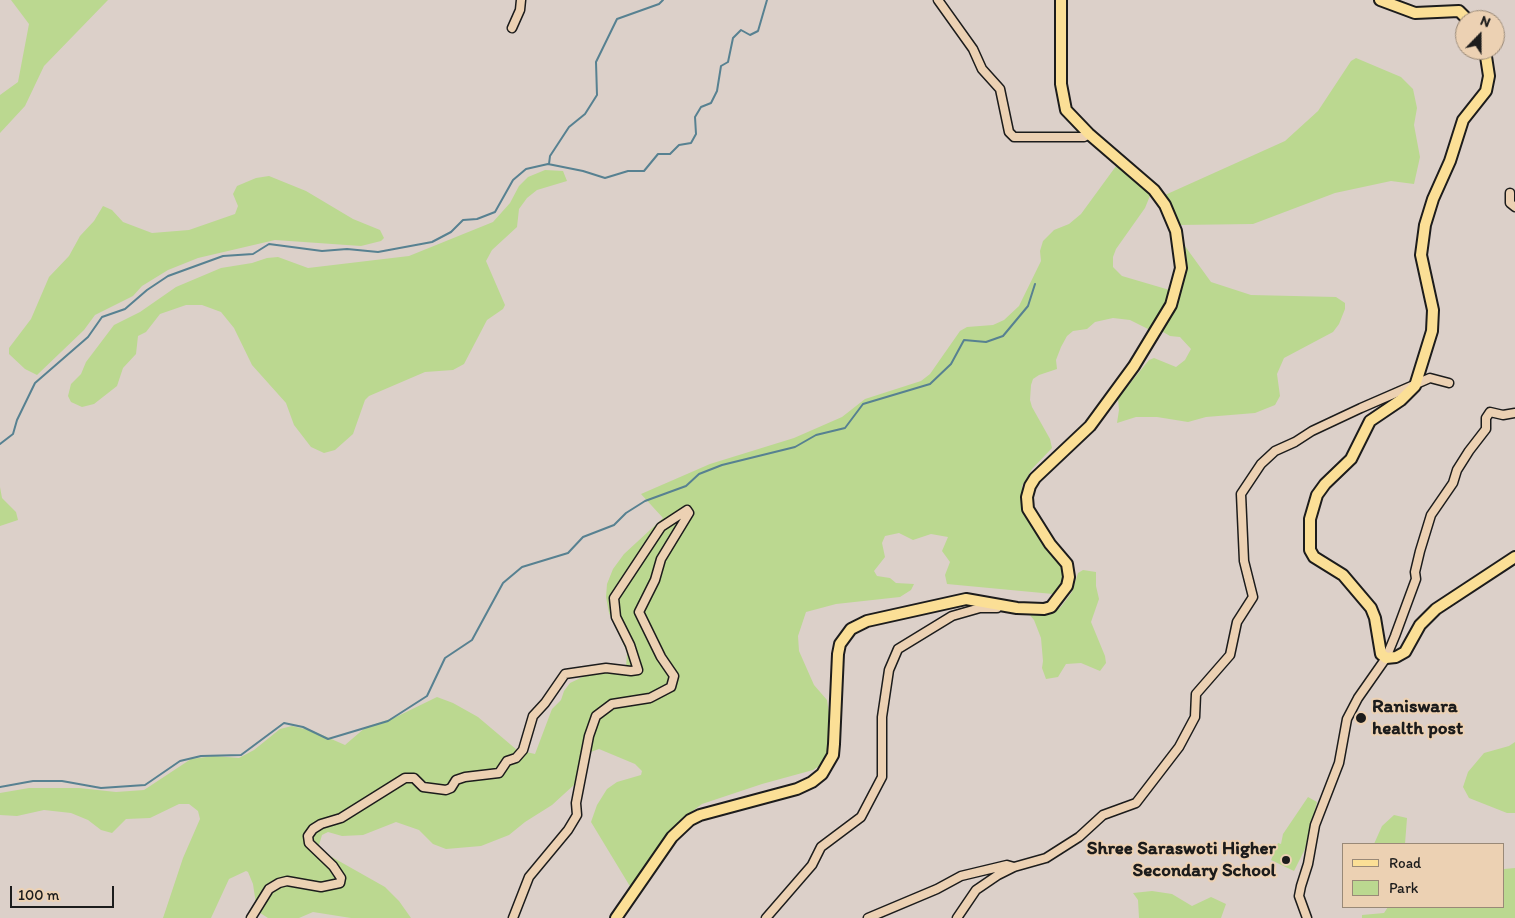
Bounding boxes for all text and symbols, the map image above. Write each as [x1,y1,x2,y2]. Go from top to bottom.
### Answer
north arrow [1455,10,1505,60]
text: N [1478,12,1493,31]
place label: Raniswara health post [1372,696,1463,740]
marker: Raniswara health post [1354,711,1368,725]
place label: Shree Saraswoti Higher Secondary School [1087,838,1276,882]
legend [1342,843,1505,908]
marker: Shree Saraswoti Higher Secondary School [1280,854,1292,866]
text: Road [1389,854,1421,872]
scale bar [12,876,116,908]
text: Park [1389,879,1419,897]
text: 100 m [18,886,59,904]

